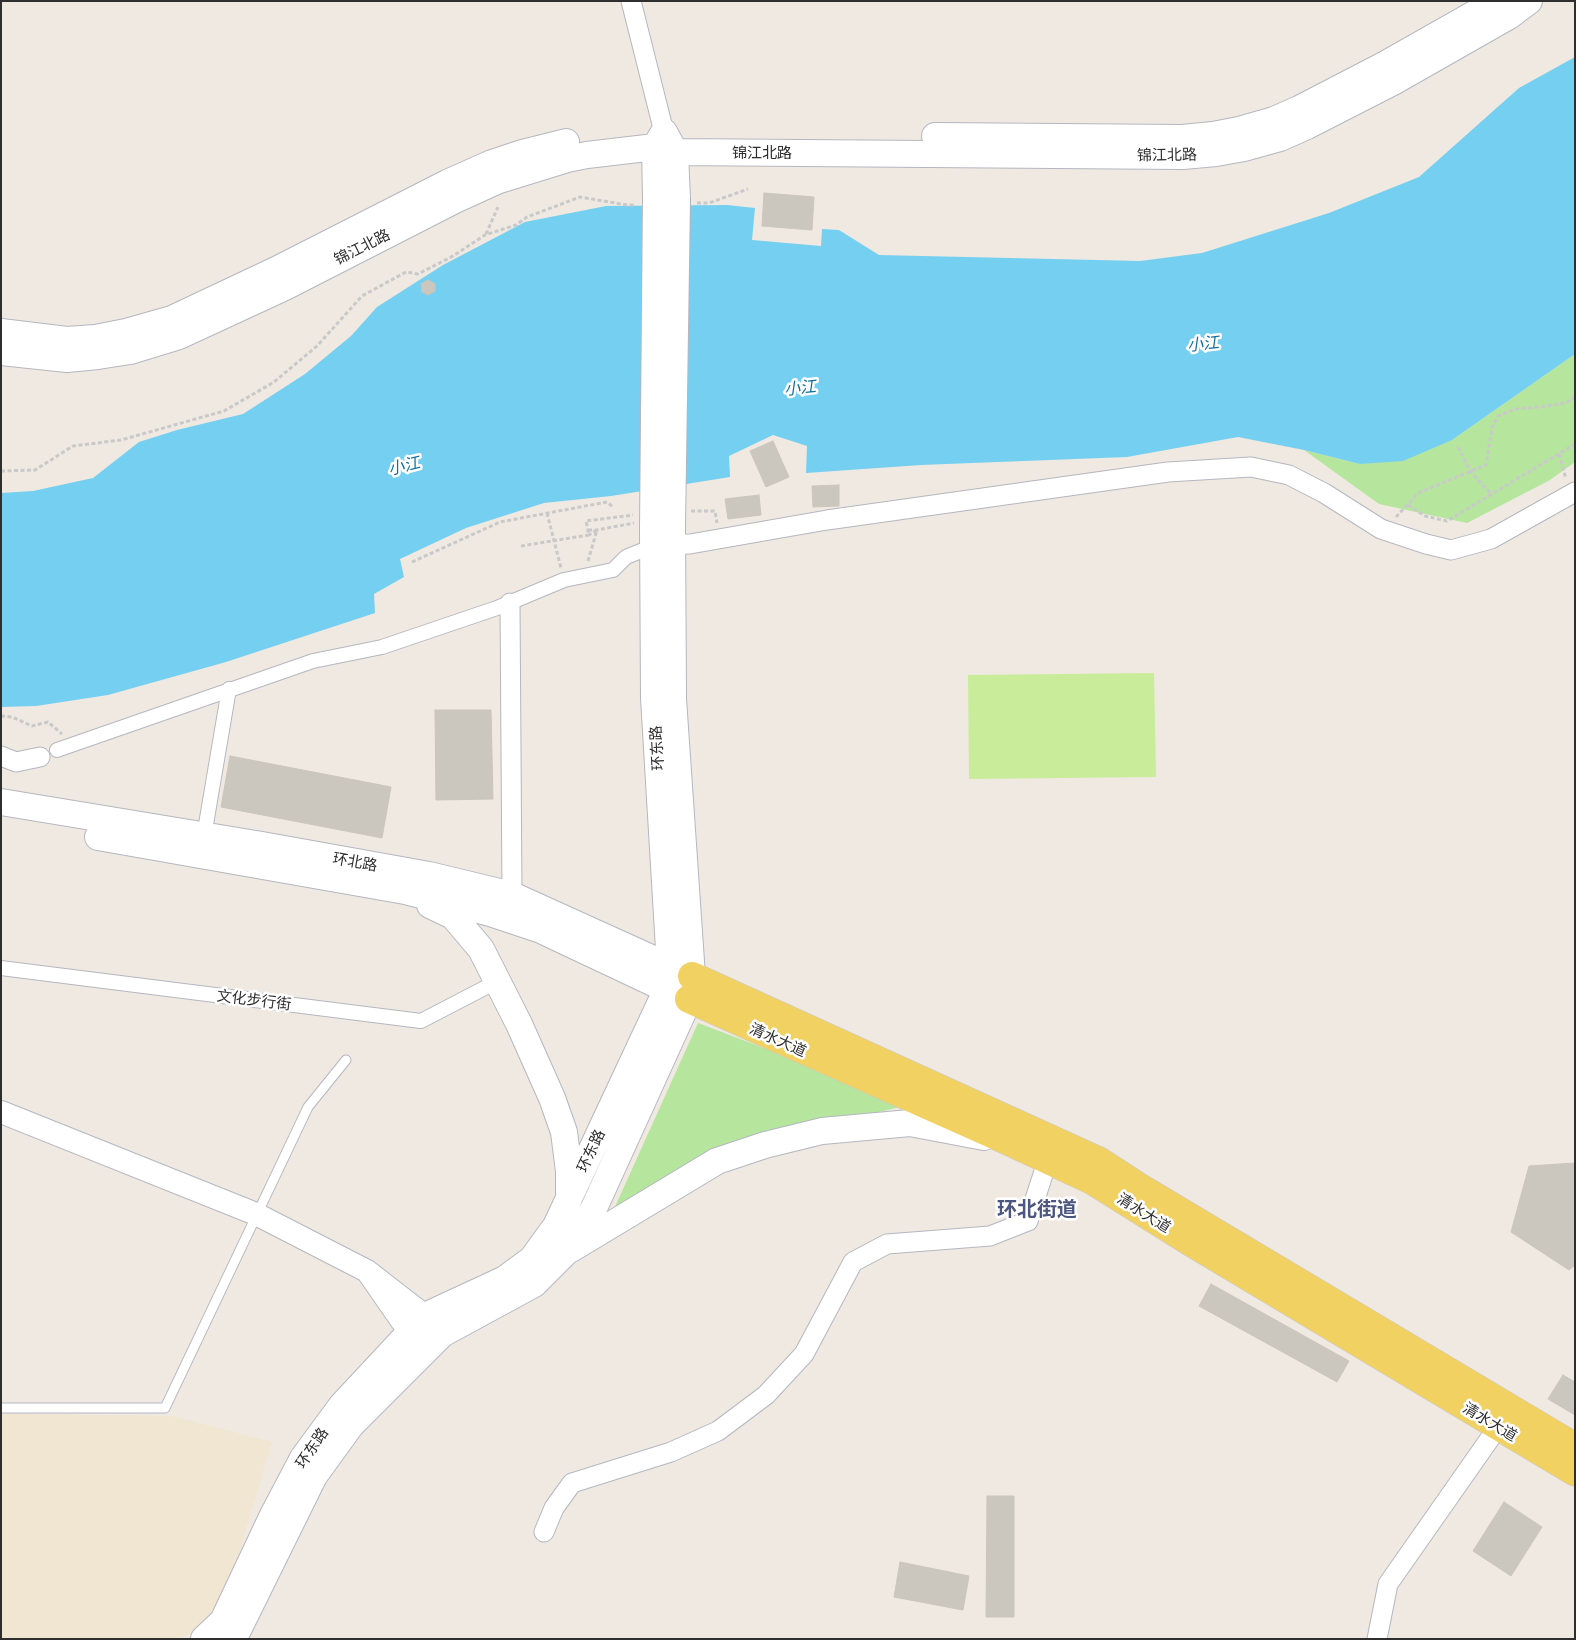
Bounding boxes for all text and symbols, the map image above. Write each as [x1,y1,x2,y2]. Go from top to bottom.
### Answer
street label: 锦江北路 [732,144,792,162]
street label: 锦江北路 [1137,145,1197,165]
street label: 锦江北路 [331,225,393,269]
water label: 小江 [1186,333,1220,355]
water label: 小江 [783,377,817,399]
water label: 小江 [386,453,422,479]
street label: 环东路 [647,725,667,771]
street label: 环北路 [331,849,379,875]
street label: 文化步行街 [216,986,292,1014]
street label: 清水大道 [747,1020,809,1060]
street label: 环东路 [573,1127,609,1175]
street label: 清水大道 [1114,1189,1174,1237]
district label: 环北街道 [997,1197,1077,1221]
street label: 清水大道 [1460,1399,1520,1445]
street label: 环东路 [292,1424,332,1472]

